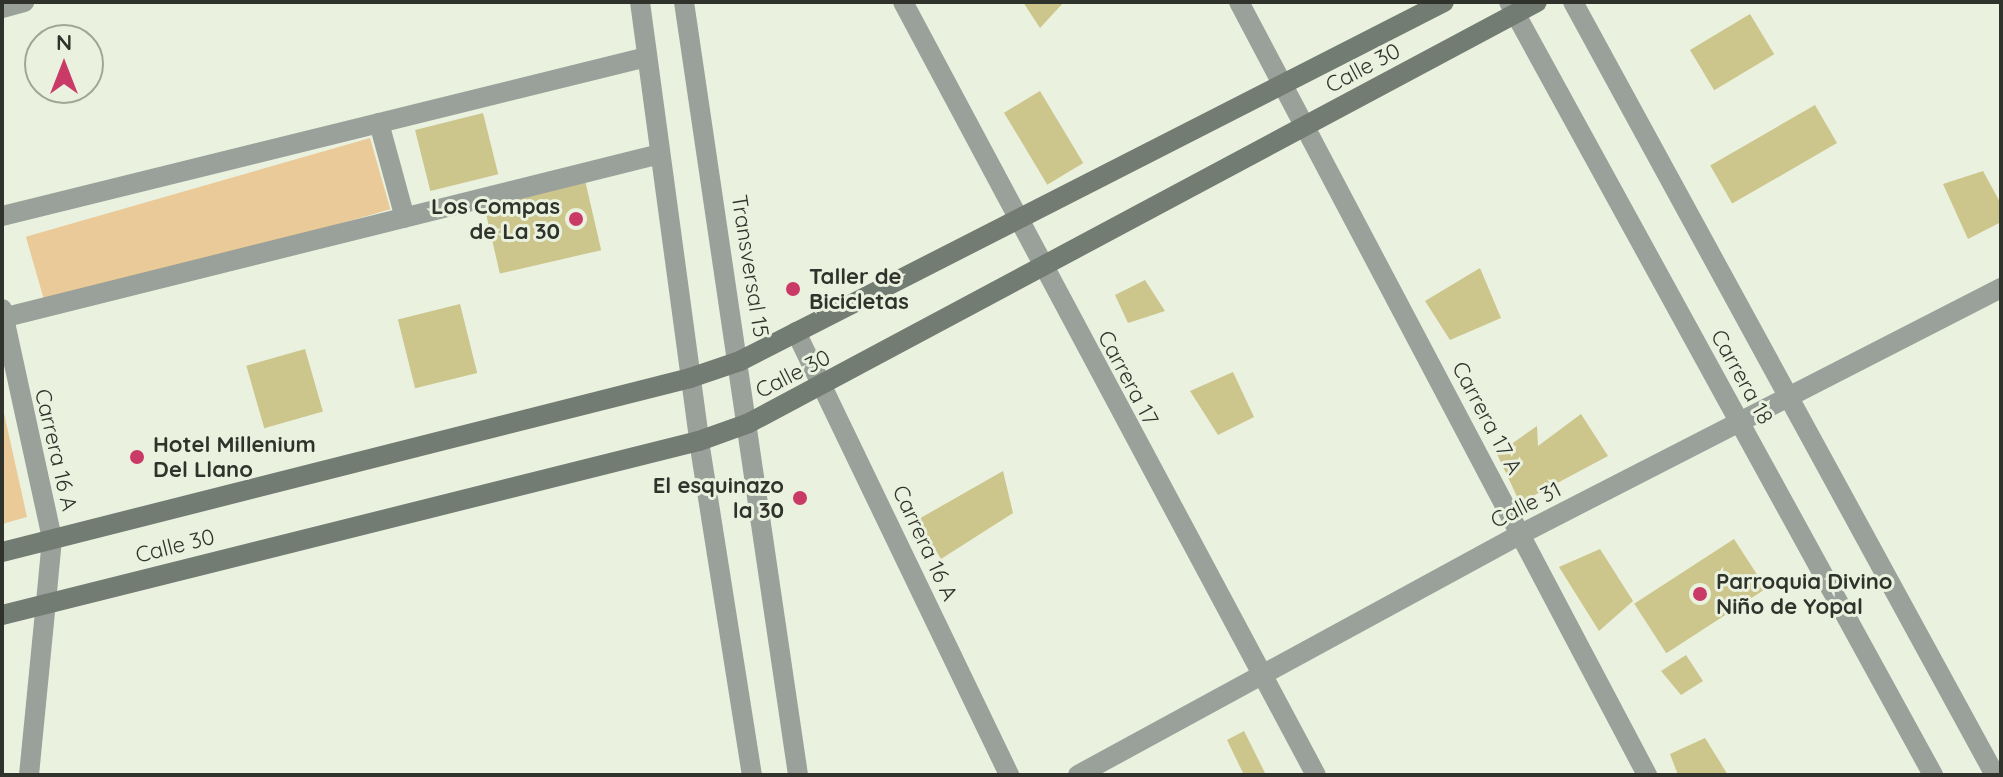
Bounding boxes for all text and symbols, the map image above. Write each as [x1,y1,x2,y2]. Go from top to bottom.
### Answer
north arrow [24,24,104,104]
text: N [56,28,72,56]
street label: Calle 30 [1321,37,1405,99]
place label: Los Compas de La 30 [431,193,560,244]
street label: Transversal 15 [726,193,774,339]
marker: Los Compas de La 30 [567,210,585,228]
place label: Taller de Bicicletas [809,263,909,314]
marker: Taller de Bicicletas [784,280,802,298]
street label: Carrera 18 [1705,325,1779,429]
street label: Carrera 17 [1092,326,1164,430]
street label: Calle 30 [751,344,835,404]
street label: Carrera 17 A [1446,357,1528,479]
street label: Carrera 16 A [29,386,83,514]
place label: Hotel Millenium Del Llano [153,431,316,482]
marker: Hotel Millenium Del Llano [128,448,146,466]
place label: El esquinazo la 30 [653,472,784,524]
street label: Calle 31 [1486,476,1566,534]
street label: Carrera 16 A [887,481,963,605]
marker: El esquinazo la 30 [791,489,809,507]
street label: Calle 30 [133,523,217,569]
place label: Parroquia Divino Niño de Yopal [1716,568,1893,620]
marker: Parroquia Divino Niño de Yopal [1691,585,1709,603]

